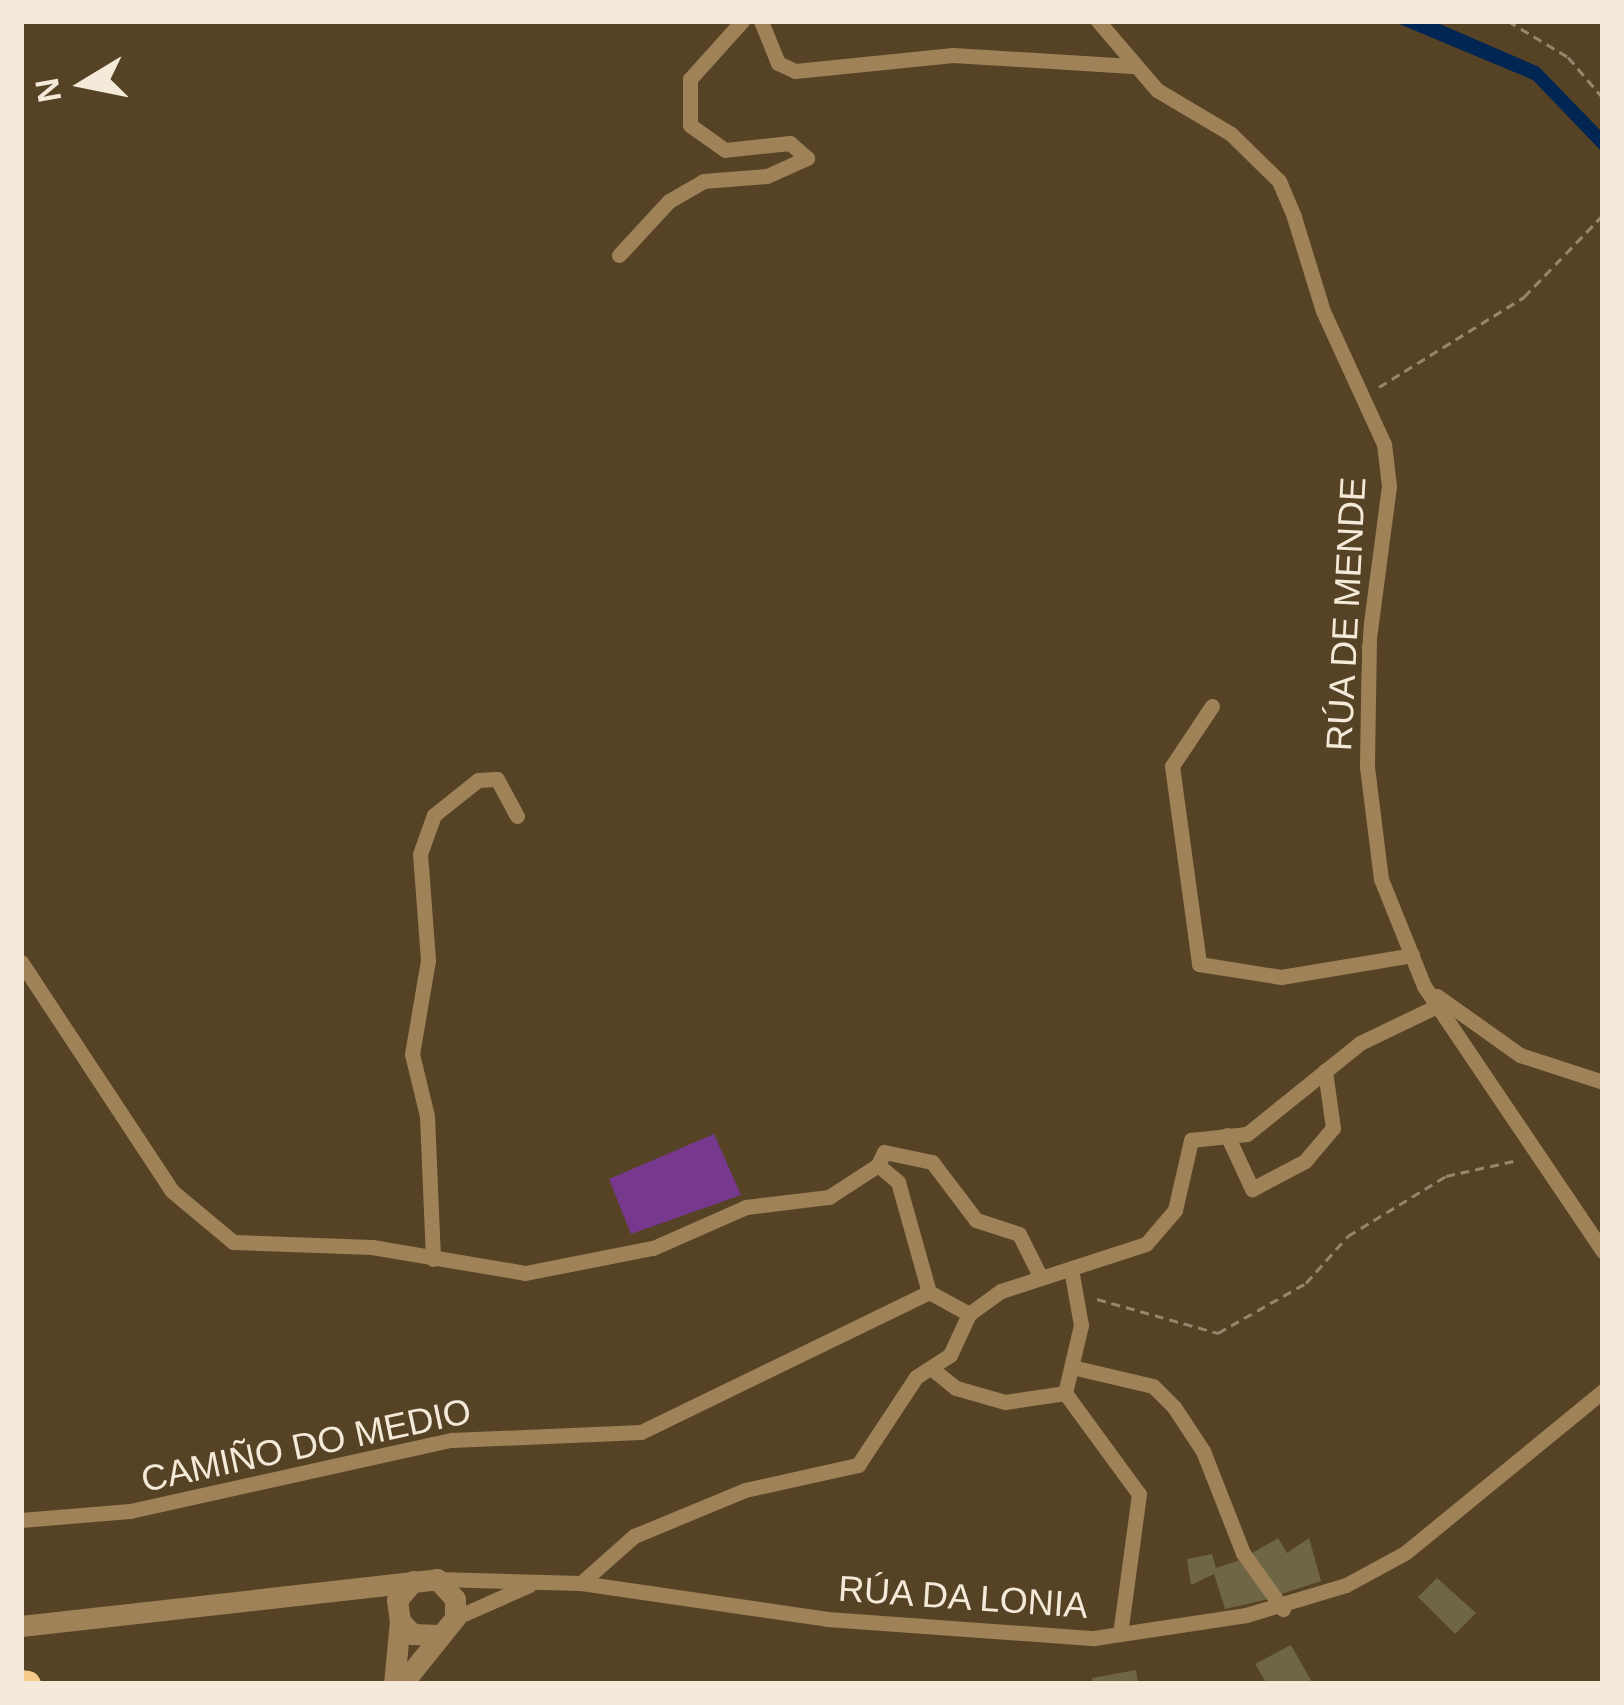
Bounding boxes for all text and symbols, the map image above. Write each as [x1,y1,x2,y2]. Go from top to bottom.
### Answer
north arrow [24,24,144,144]
text: N [28,75,68,105]
street label: RÚA DE MENDE [1317,475,1375,753]
street label: CAMIÑO DO MEDIO [137,1389,475,1501]
street label: RÚA DA LONIA [835,1567,1091,1627]

